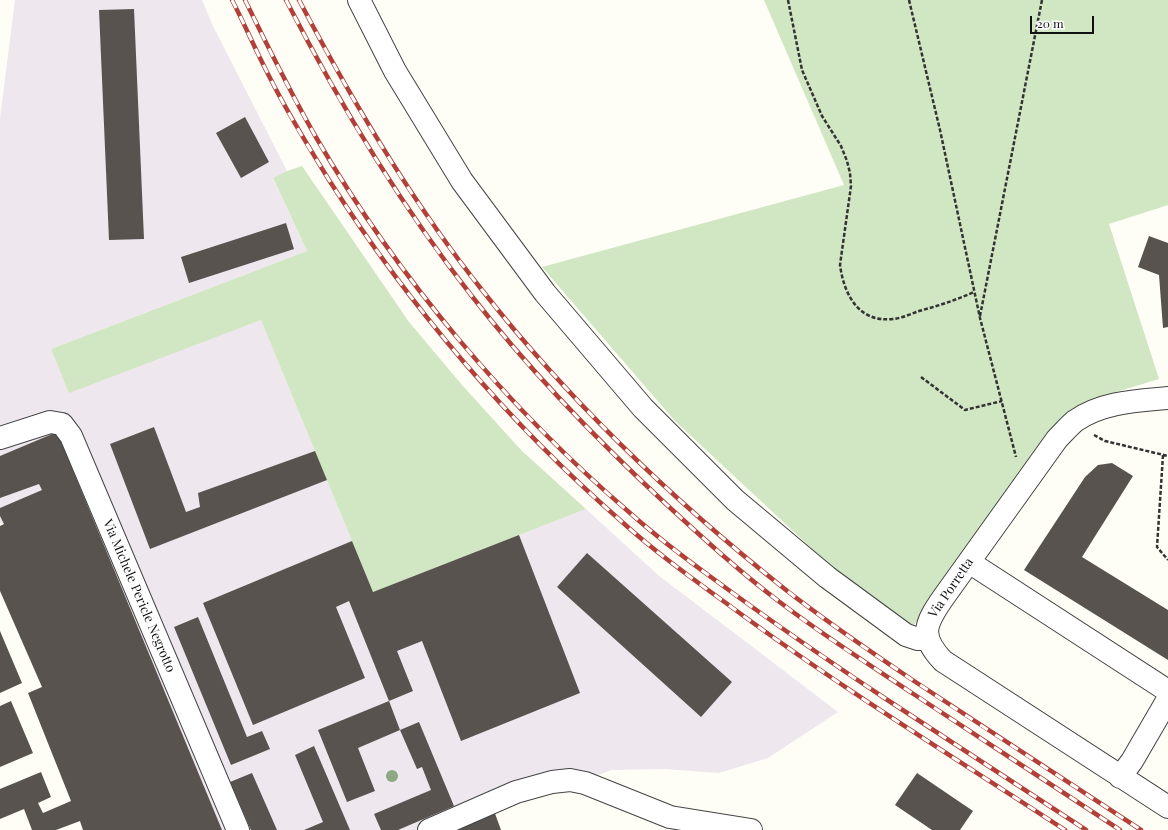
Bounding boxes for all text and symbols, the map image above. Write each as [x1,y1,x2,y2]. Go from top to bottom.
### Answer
scale bar [1032,8,1096,34]
text: 20 m [1037,15,1064,31]
street label: Via Michele Pericle Negrotto [100,517,178,675]
street label: Via Porretta [925,555,977,621]

